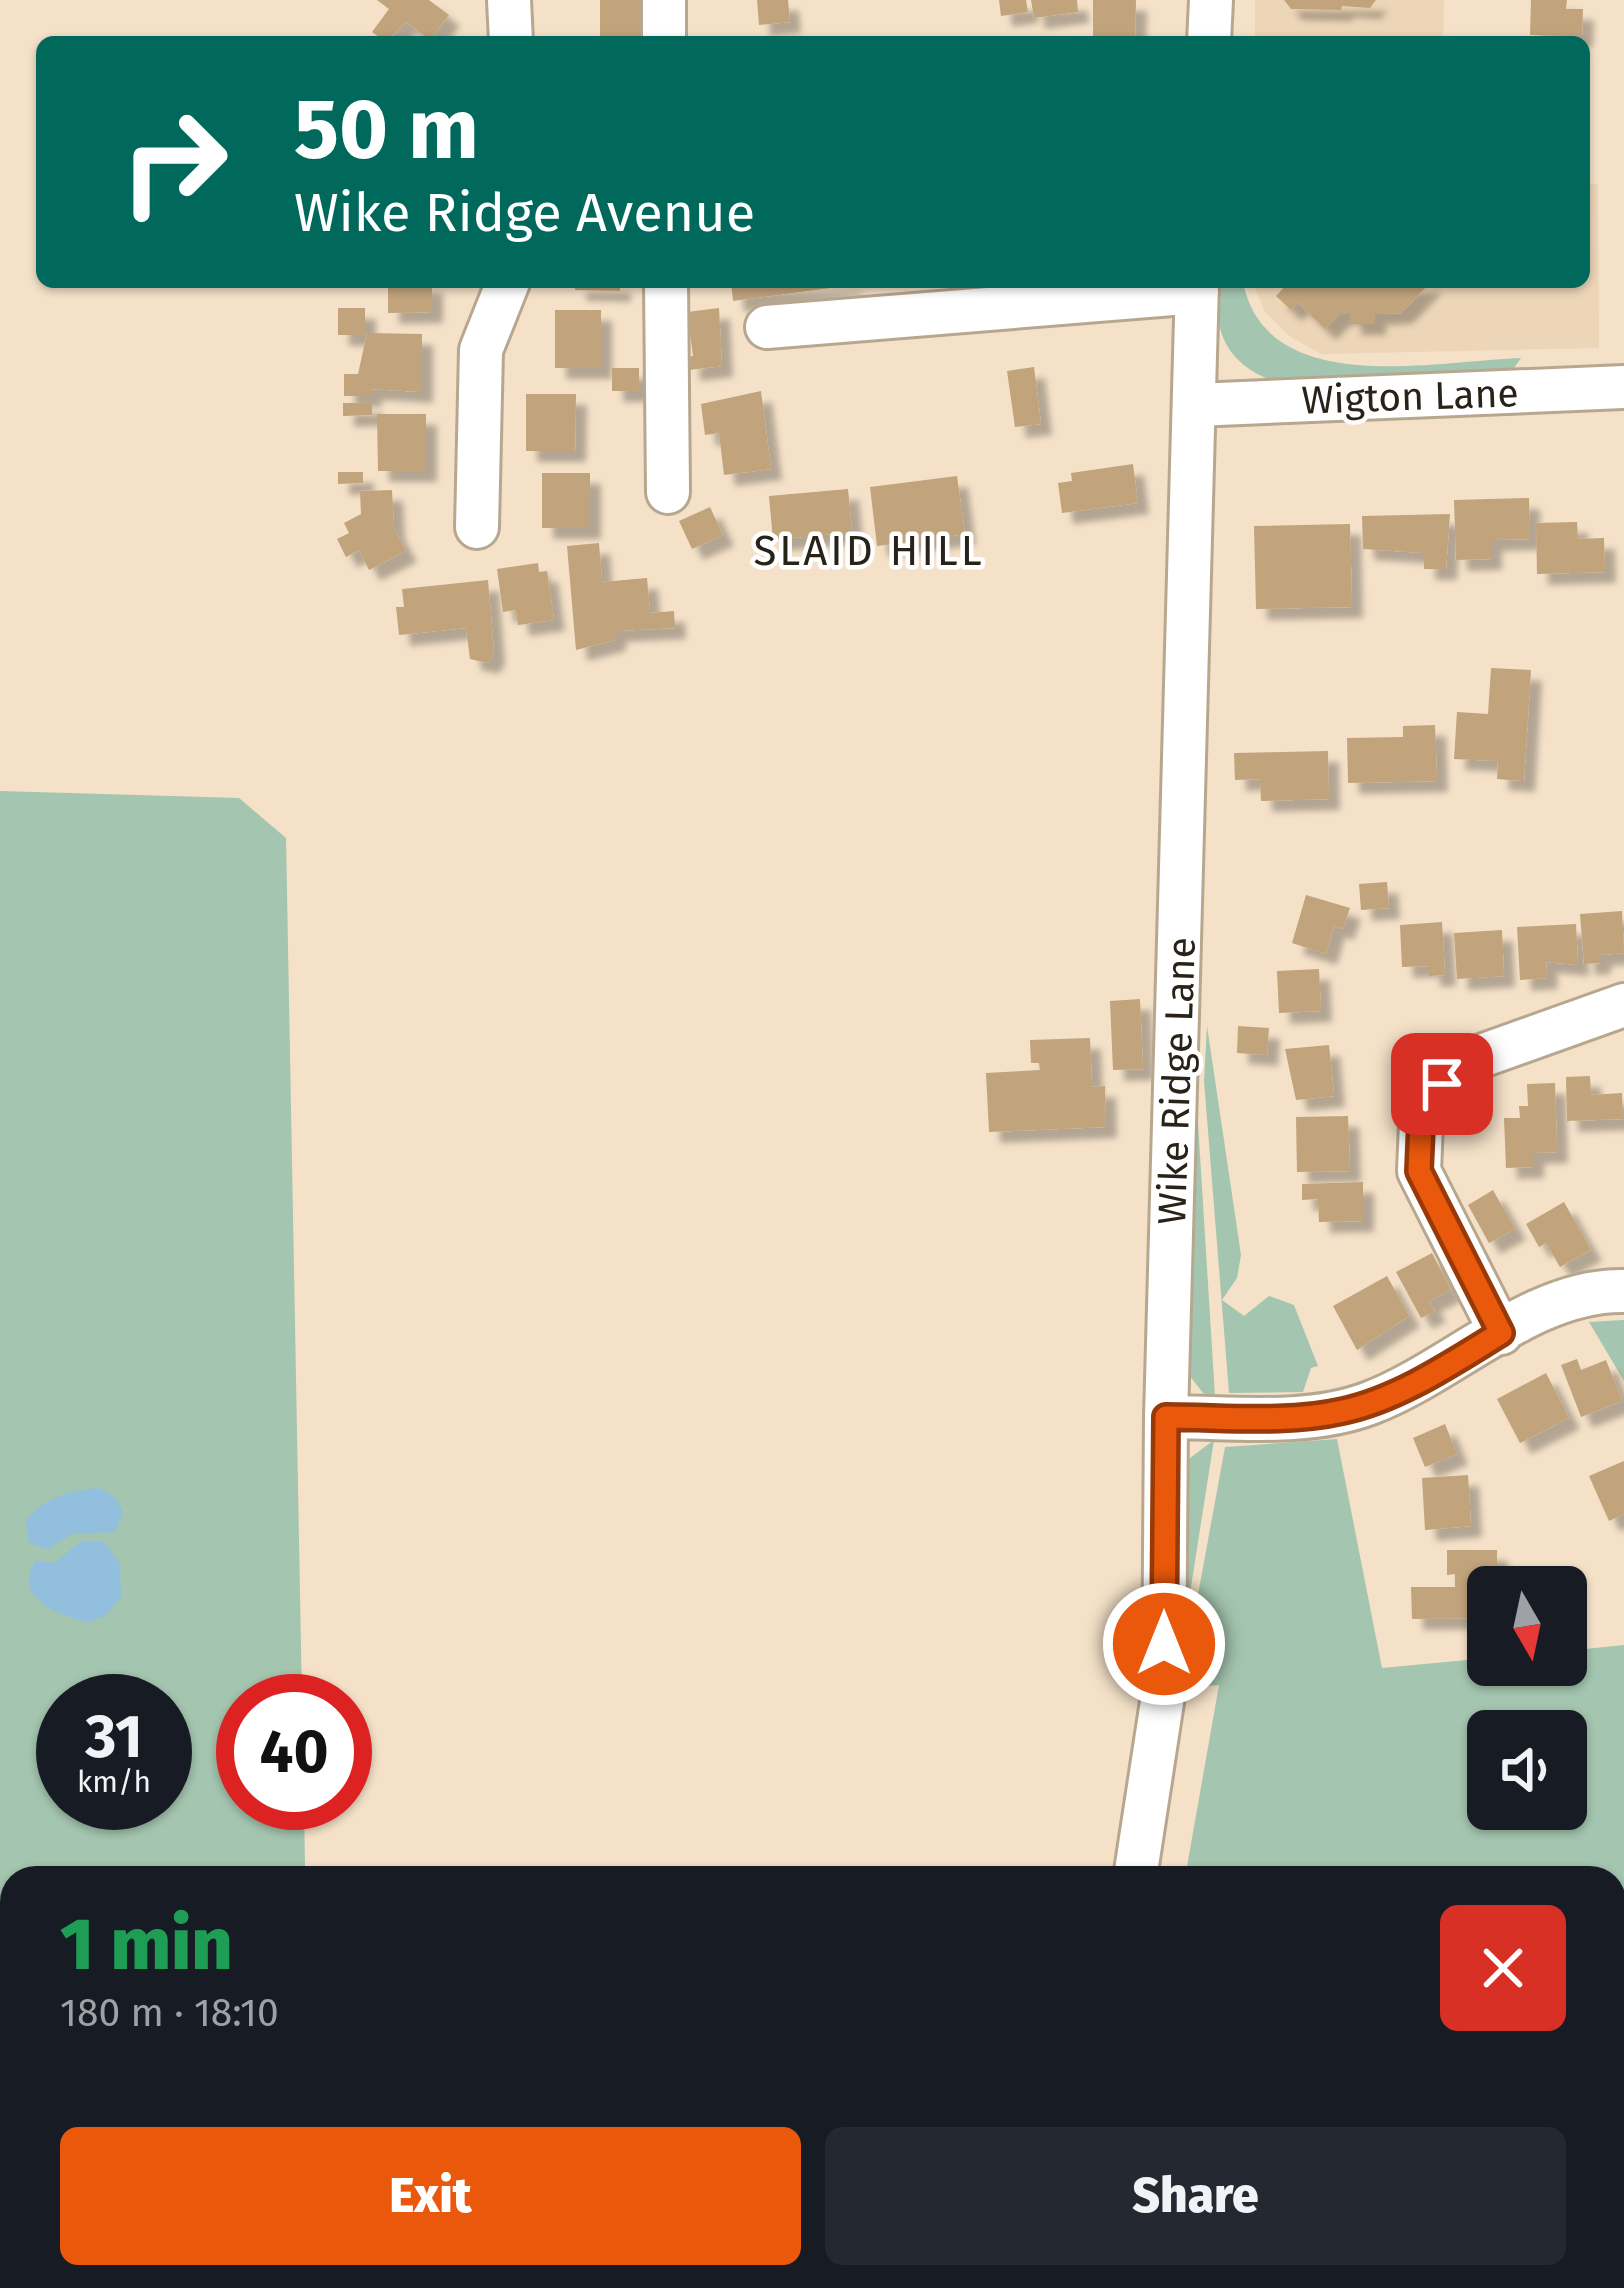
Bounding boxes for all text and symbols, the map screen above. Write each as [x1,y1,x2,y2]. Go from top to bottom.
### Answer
text: 50 m [294,79,479,180]
icon: right [96,84,252,240]
text: Wike Ridge Avenue [294,181,755,245]
street label: Wigton Lane [1301,370,1519,424]
district label: SLAID HILL [753,526,985,576]
street label: Wike Ridge Lane [1149,936,1205,1226]
pin [1391,1033,1493,1135]
icon: arrive [1409,1051,1475,1117]
north arrow [1467,1566,1587,1686]
map controls [1467,1566,1587,1830]
position arrow [1101,1581,1227,1707]
speed limit sign: 40 [216,1674,372,1830]
text: 31 [85,1701,143,1773]
button: sound [1467,1710,1587,1830]
text: km/h [77,1764,151,1800]
text: 1 min [60,1902,233,1988]
button: close [1440,1905,1566,2031]
text: 180 m · 18:10 [60,1990,279,2036]
button: Exit [60,2127,801,2265]
button: Share [825,2127,1566,2265]

